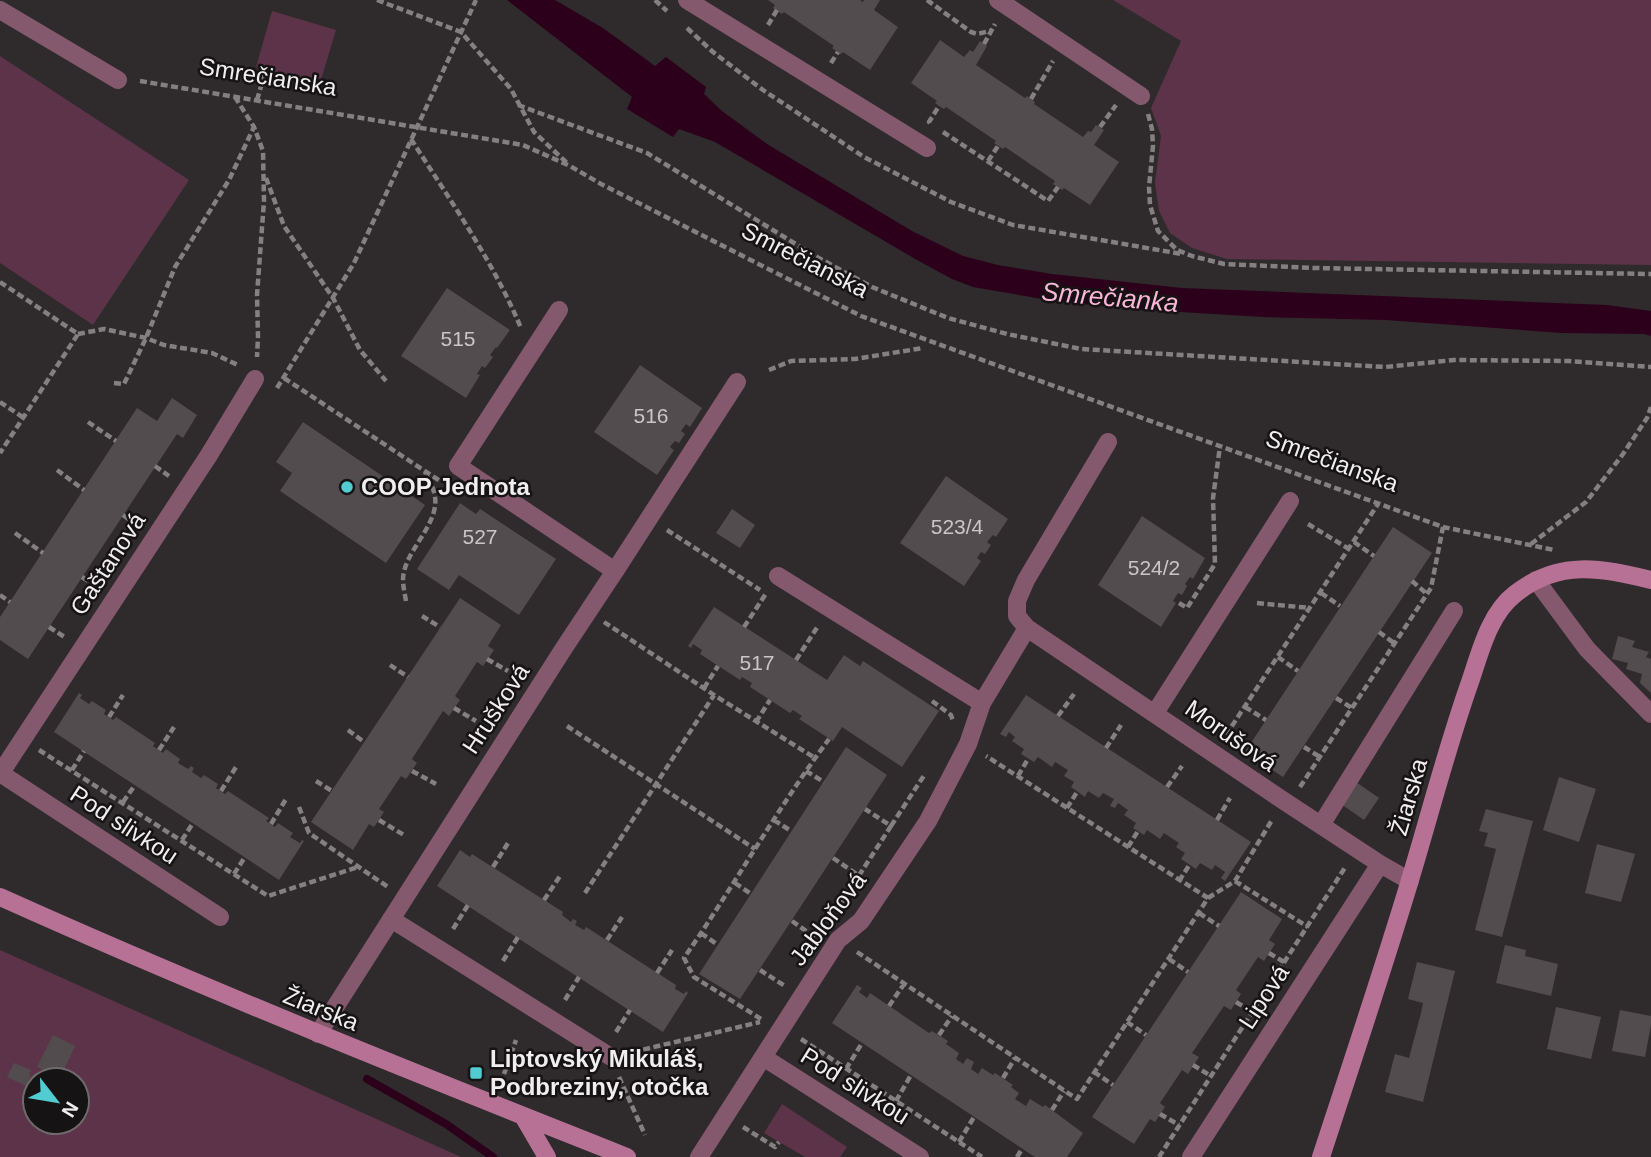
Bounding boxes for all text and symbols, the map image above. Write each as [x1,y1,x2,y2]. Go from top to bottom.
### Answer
street label: Smrečianska [197,52,339,101]
street label: Smrečianska [737,216,874,303]
water label: Smrečianka [1040,276,1180,318]
house number: 515 [440,327,476,350]
house number: 516 [633,404,669,427]
street label: Smrečianska [1262,424,1403,497]
place label: COOP Jednota [361,473,531,500]
marker: COOP Jednota [339,479,355,495]
street label: Gaštanová [65,507,151,620]
house number: 523/4 [931,515,984,538]
house number: 527 [462,525,498,548]
house number: 524/2 [1128,556,1180,579]
house number: 517 [739,651,775,674]
street label: Hrušková [457,658,535,759]
street label: Morušová [1180,694,1283,777]
street label: Žiarska [1385,755,1433,838]
street label: Pod slivkou [65,780,183,869]
street label: Jabloňová [784,866,872,971]
street label: Lipová [1233,959,1295,1034]
street label: Žiarska [280,981,363,1036]
street label: Pod slivkou [796,1042,914,1130]
place label: Liptovský Mikuláš, Podbreziny, otočka [490,1045,709,1100]
marker: Liptovský Mikuláš, Podbreziny, otočka [468,1065,484,1081]
north arrow [21,1066,91,1136]
text: N [58,1098,83,1121]

